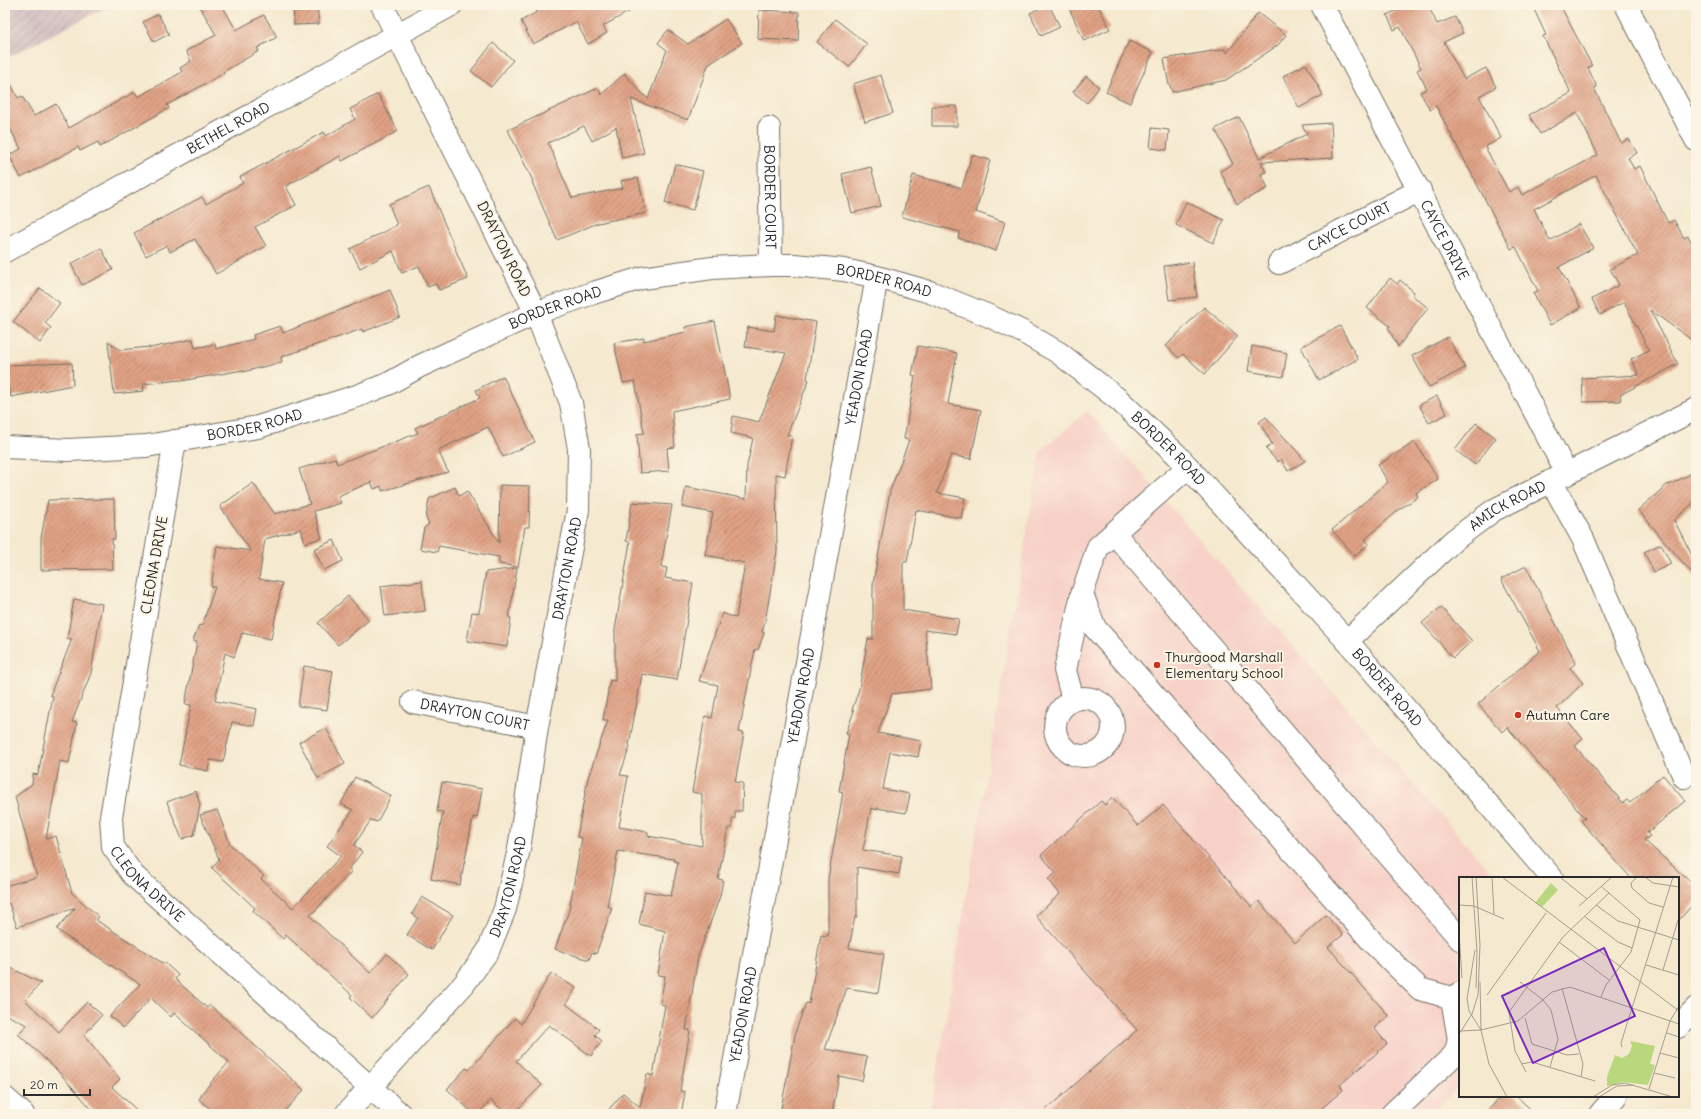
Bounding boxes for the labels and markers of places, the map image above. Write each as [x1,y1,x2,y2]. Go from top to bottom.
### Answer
place label: Thurgood Marshall Elementary School [1165,648,1283,682]
marker: Thurgood Marshall Elementary School [1152,660,1162,670]
place label: Autumn Care [1526,706,1610,724]
marker: Autumn Care [1513,710,1523,720]

